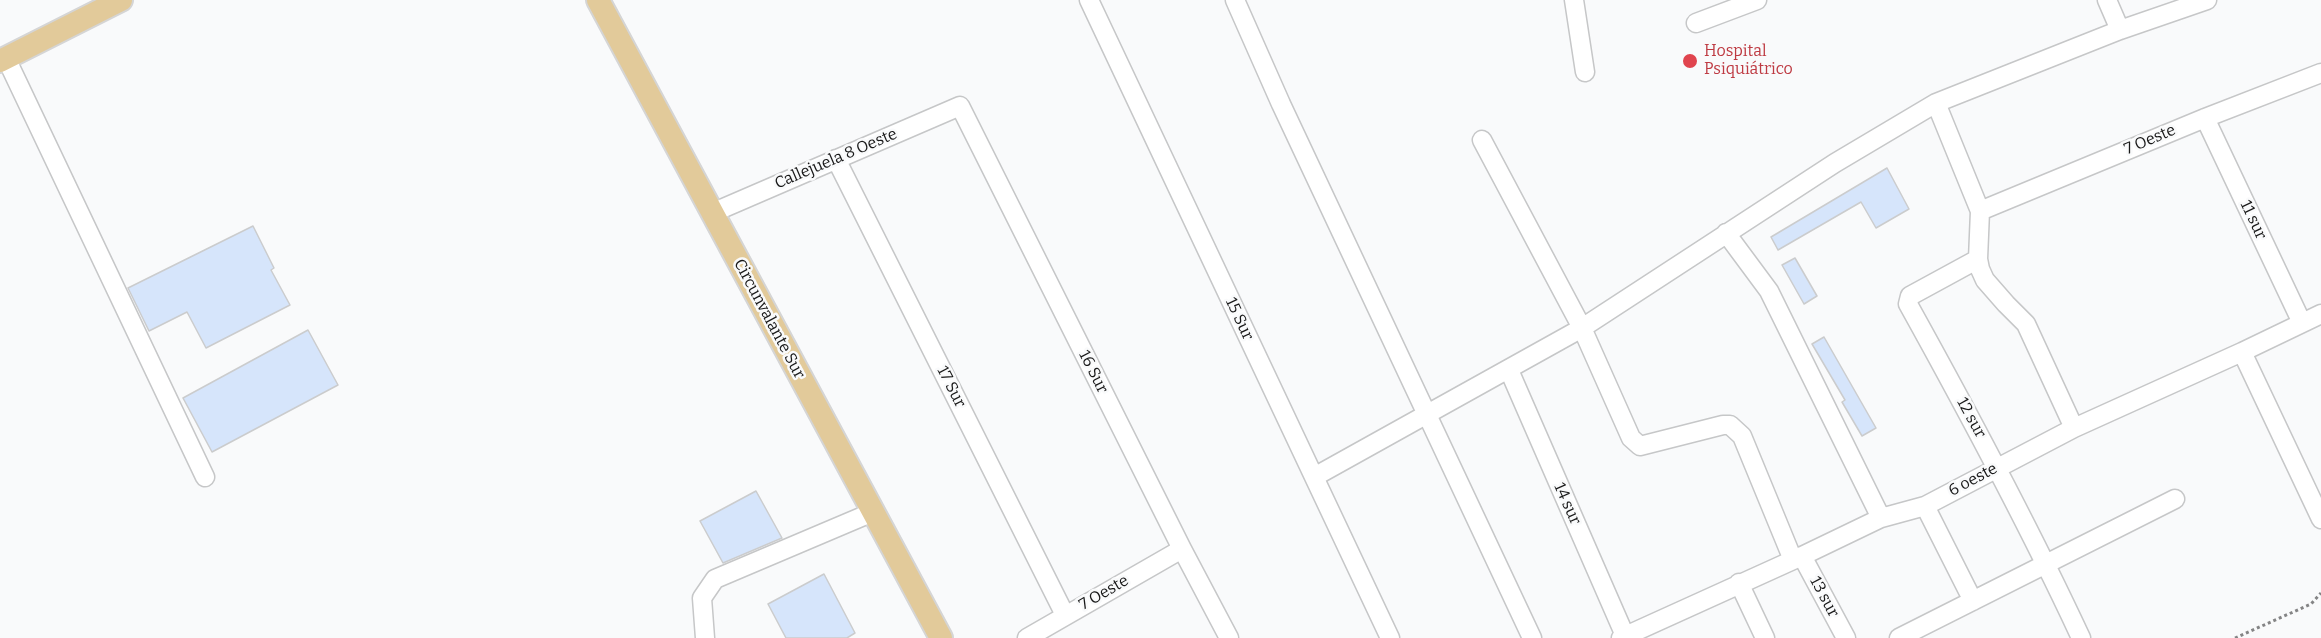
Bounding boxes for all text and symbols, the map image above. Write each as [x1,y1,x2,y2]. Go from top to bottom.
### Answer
place label: Hospital Psiquiátrico [1704,42,1793,80]
marker: Hospital Psiquiátrico [1681,52,1699,70]
street label: 7 Oeste [2121,121,2179,159]
street label: Callejuela 8 Oeste [772,125,900,193]
street label: 11 sur [2236,197,2270,243]
street label: Circunvalante Sur [729,256,809,382]
street label: 15 Sur [1221,295,1257,343]
street label: 16 Sur [1074,347,1112,397]
street label: 17 Sur [932,363,970,411]
street label: 12 sur [1952,395,1990,441]
street label: 6 oeste [1945,459,2001,501]
street label: 14 sur [1549,480,1585,528]
street label: 7 Oeste [1076,571,1132,615]
street label: 13 sur [1805,573,1843,621]

